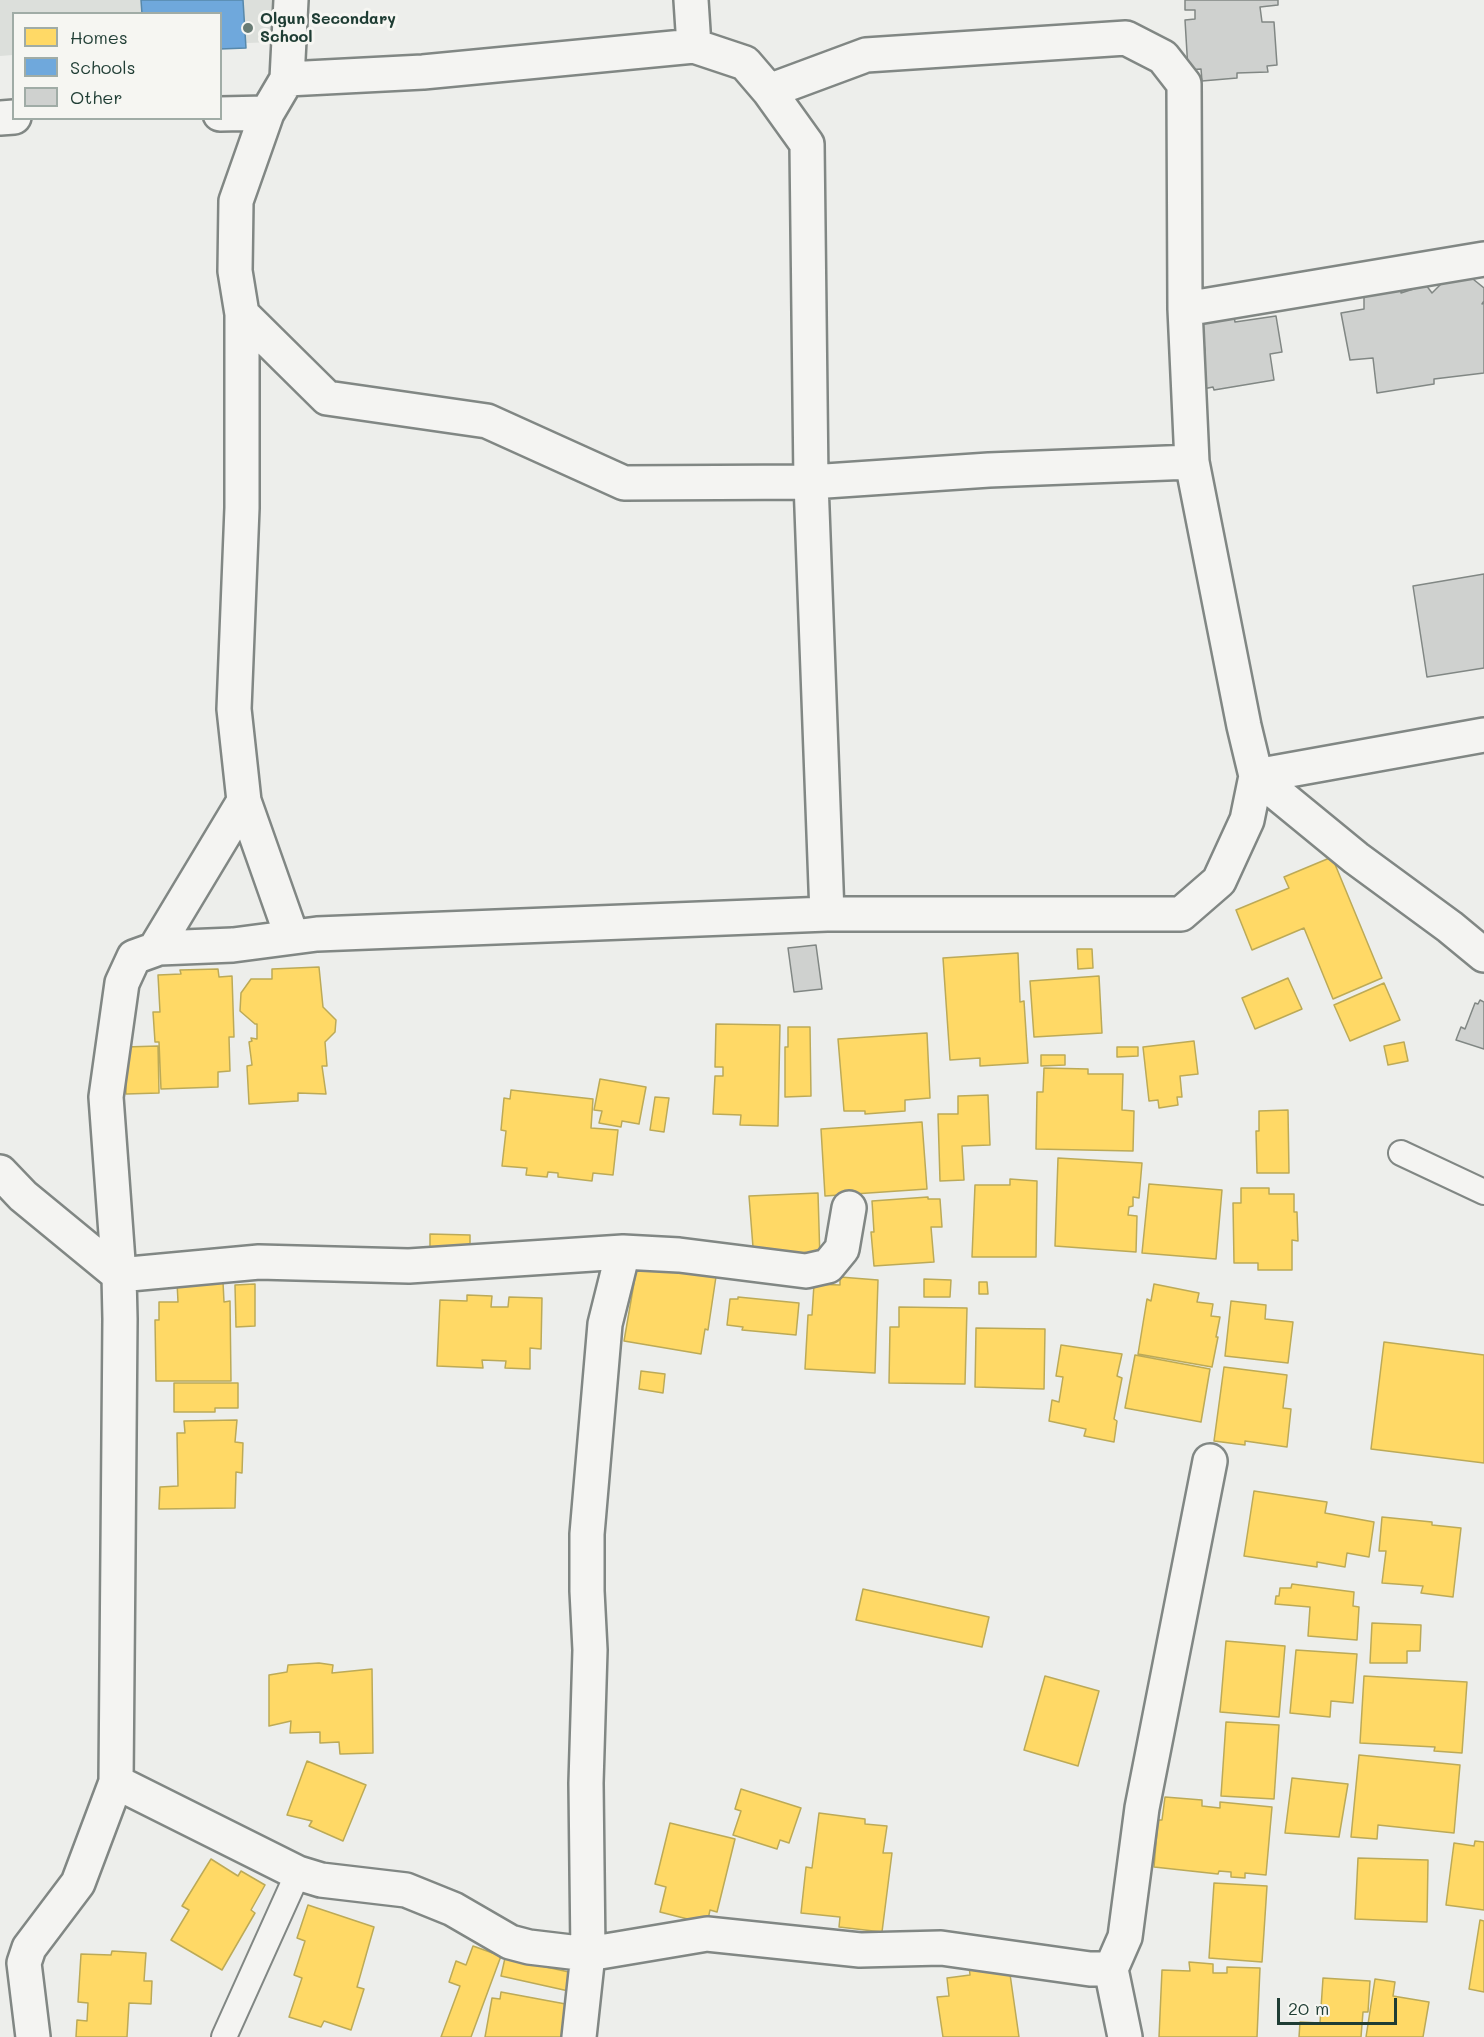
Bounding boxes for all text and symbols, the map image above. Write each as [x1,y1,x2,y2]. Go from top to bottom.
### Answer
place label: Olgun Secondary School [260,9,396,47]
legend [12,12,222,120]
marker: Olgun Secondary School [241,21,255,35]
text: Homes [70,25,128,49]
text: Schools [70,55,135,79]
text: Other [70,85,123,109]
scale bar [1280,1986,1400,2024]
text: 20 m [1288,1996,1329,2020]

